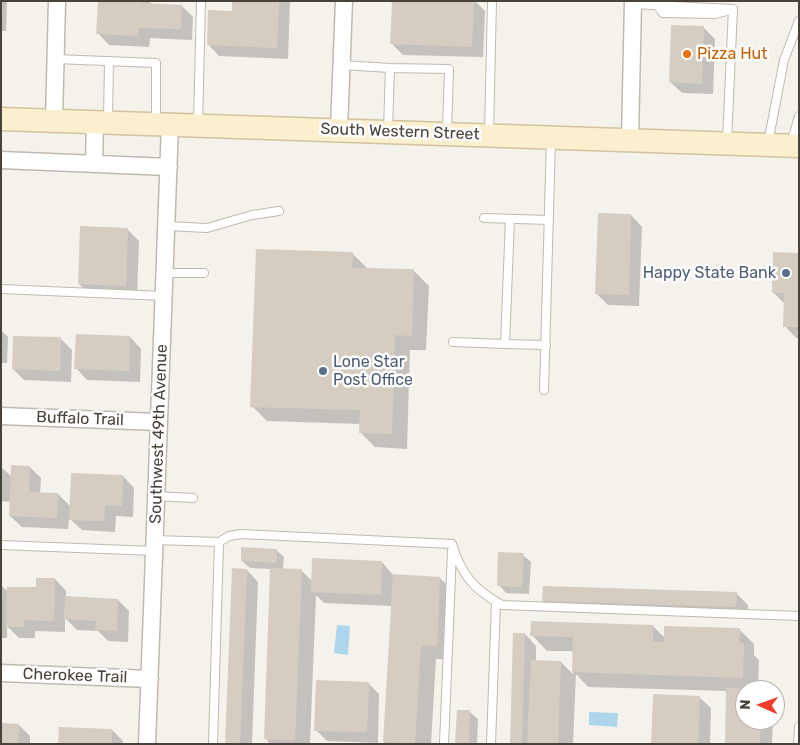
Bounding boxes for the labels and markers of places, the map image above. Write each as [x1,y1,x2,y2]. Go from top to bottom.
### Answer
place label: Pizza Hut [697,44,767,64]
marker: Pizza Hut [681,48,693,60]
place label: Happy State Bank [643,263,776,283]
marker: Happy State Bank [780,267,792,279]
place label: Lone Star Post Office [333,352,413,390]
marker: Lone Star Post Office [317,365,329,377]

